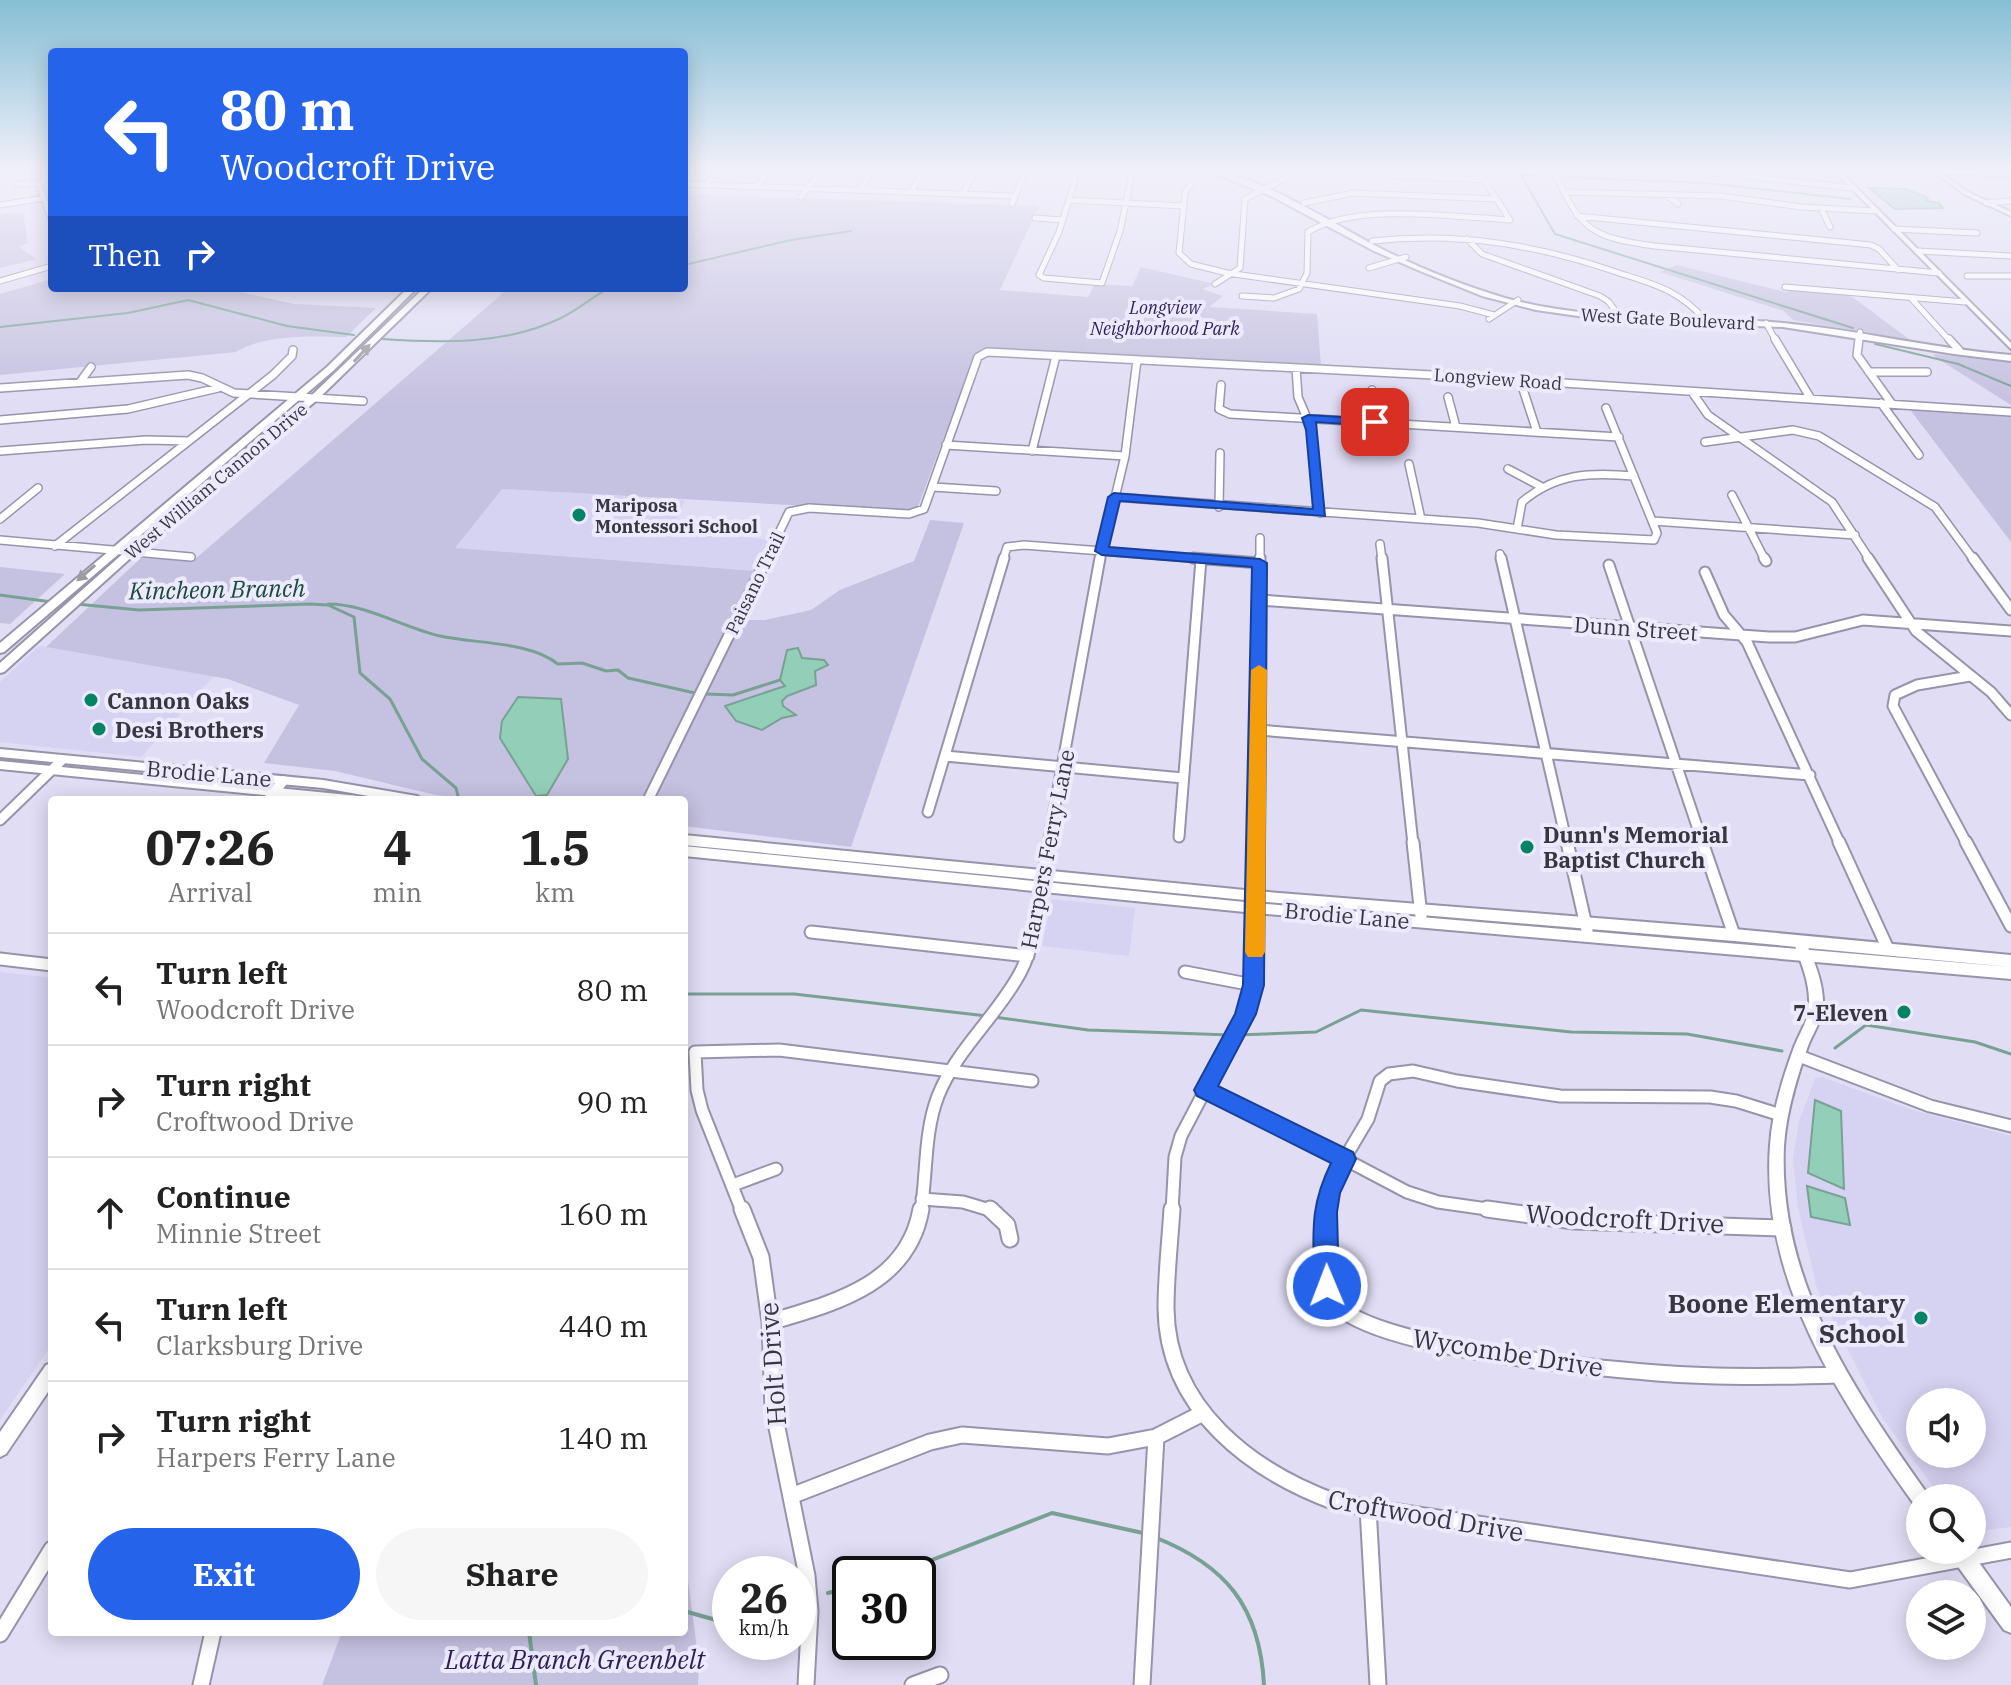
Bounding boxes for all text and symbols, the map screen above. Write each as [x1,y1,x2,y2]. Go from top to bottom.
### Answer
text: 80 m [220,73,355,145]
icon: left [88,80,192,184]
text: Woodcroft Drive [220,143,495,190]
icon: right [178,232,222,276]
text: Then [88,235,162,274]
park label: Longview Neighborhood Park [1089,296,1240,340]
street label: West Gate Boulevard [1580,303,1756,335]
one-way arrow [353,344,371,363]
street label: Longview Road [1433,363,1563,395]
pin [1341,388,1409,456]
street label: West William Cannon Drive [120,398,312,564]
icon: arrive [1353,400,1397,444]
place label: Mariposa Montessori School [595,494,758,538]
marker: Mariposa Montessori School [570,506,588,524]
street label: Paisano Trail [720,528,790,638]
one-way arrow [77,564,97,581]
water label: Kincheon Branch [127,571,306,607]
street label: Dunn Street [1573,609,1699,647]
place label: Cannon Oaks [107,686,250,715]
marker: Cannon Oaks [82,691,100,709]
place label: Desi Brothers [115,715,264,744]
marker: Desi Brothers [90,720,108,738]
street label: Harpers Ferry Lane [1013,747,1081,951]
street label: Brodie Lane [145,753,273,793]
text: 07:26 [145,816,275,878]
text: 4 [383,816,412,878]
text: 1.5 [519,816,591,878]
place label: Dunn's Memorial Baptist Church [1543,820,1729,874]
marker: Dunn's Memorial Baptist Church [1518,838,1536,856]
text: Arrival [168,875,253,909]
text: min [373,875,422,909]
text: km [535,875,575,909]
street label: Brodie Lane [1283,895,1411,935]
text: Turn left [156,953,288,992]
icon: left [88,967,132,1011]
text: 80 m [576,970,648,1009]
text: Woodcroft Drive [156,992,355,1026]
place label: 7-Eleven [1793,998,1888,1027]
marker: 7-Eleven [1895,1003,1913,1021]
text: Turn right [156,1065,311,1104]
icon: right [88,1079,132,1123]
text: 90 m [576,1082,648,1121]
text: Croftwood Drive [156,1104,354,1138]
text: Continue [156,1177,291,1216]
icon: ahead [88,1191,132,1235]
text: 160 m [558,1194,648,1233]
street label: Woodcroft Drive [1525,1196,1725,1240]
text: Minnie Street [156,1216,321,1250]
position arrow [1285,1244,1369,1328]
place label: Boone Elementary School [1668,1286,1905,1350]
text: Turn left [156,1289,288,1328]
street label: Holt Drive [751,1301,793,1427]
icon: left [88,1303,132,1347]
text: 440 m [558,1306,648,1345]
marker: Boone Elementary School [1912,1309,1930,1327]
street label: Wycombe Drive [1410,1320,1606,1384]
text: Clarksburg Drive [156,1328,363,1362]
map controls [1906,1388,1986,1660]
button: sound [1906,1388,1986,1468]
text: Turn right [156,1401,311,1440]
icon: right [88,1415,132,1459]
text: 140 m [558,1418,648,1457]
text: Harpers Ferry Lane [156,1440,396,1474]
street label: Croftwood Drive [1326,1481,1526,1549]
button: search [1906,1484,1986,1564]
button: Exit [88,1528,360,1620]
button: Share [376,1528,648,1620]
speed limit sign: 30 [832,1556,936,1660]
text: 26 [740,1572,788,1624]
button: layers [1906,1580,1986,1660]
text: km/h [739,1614,789,1641]
park label: Latta Branch Greenbelt [444,1642,706,1676]

